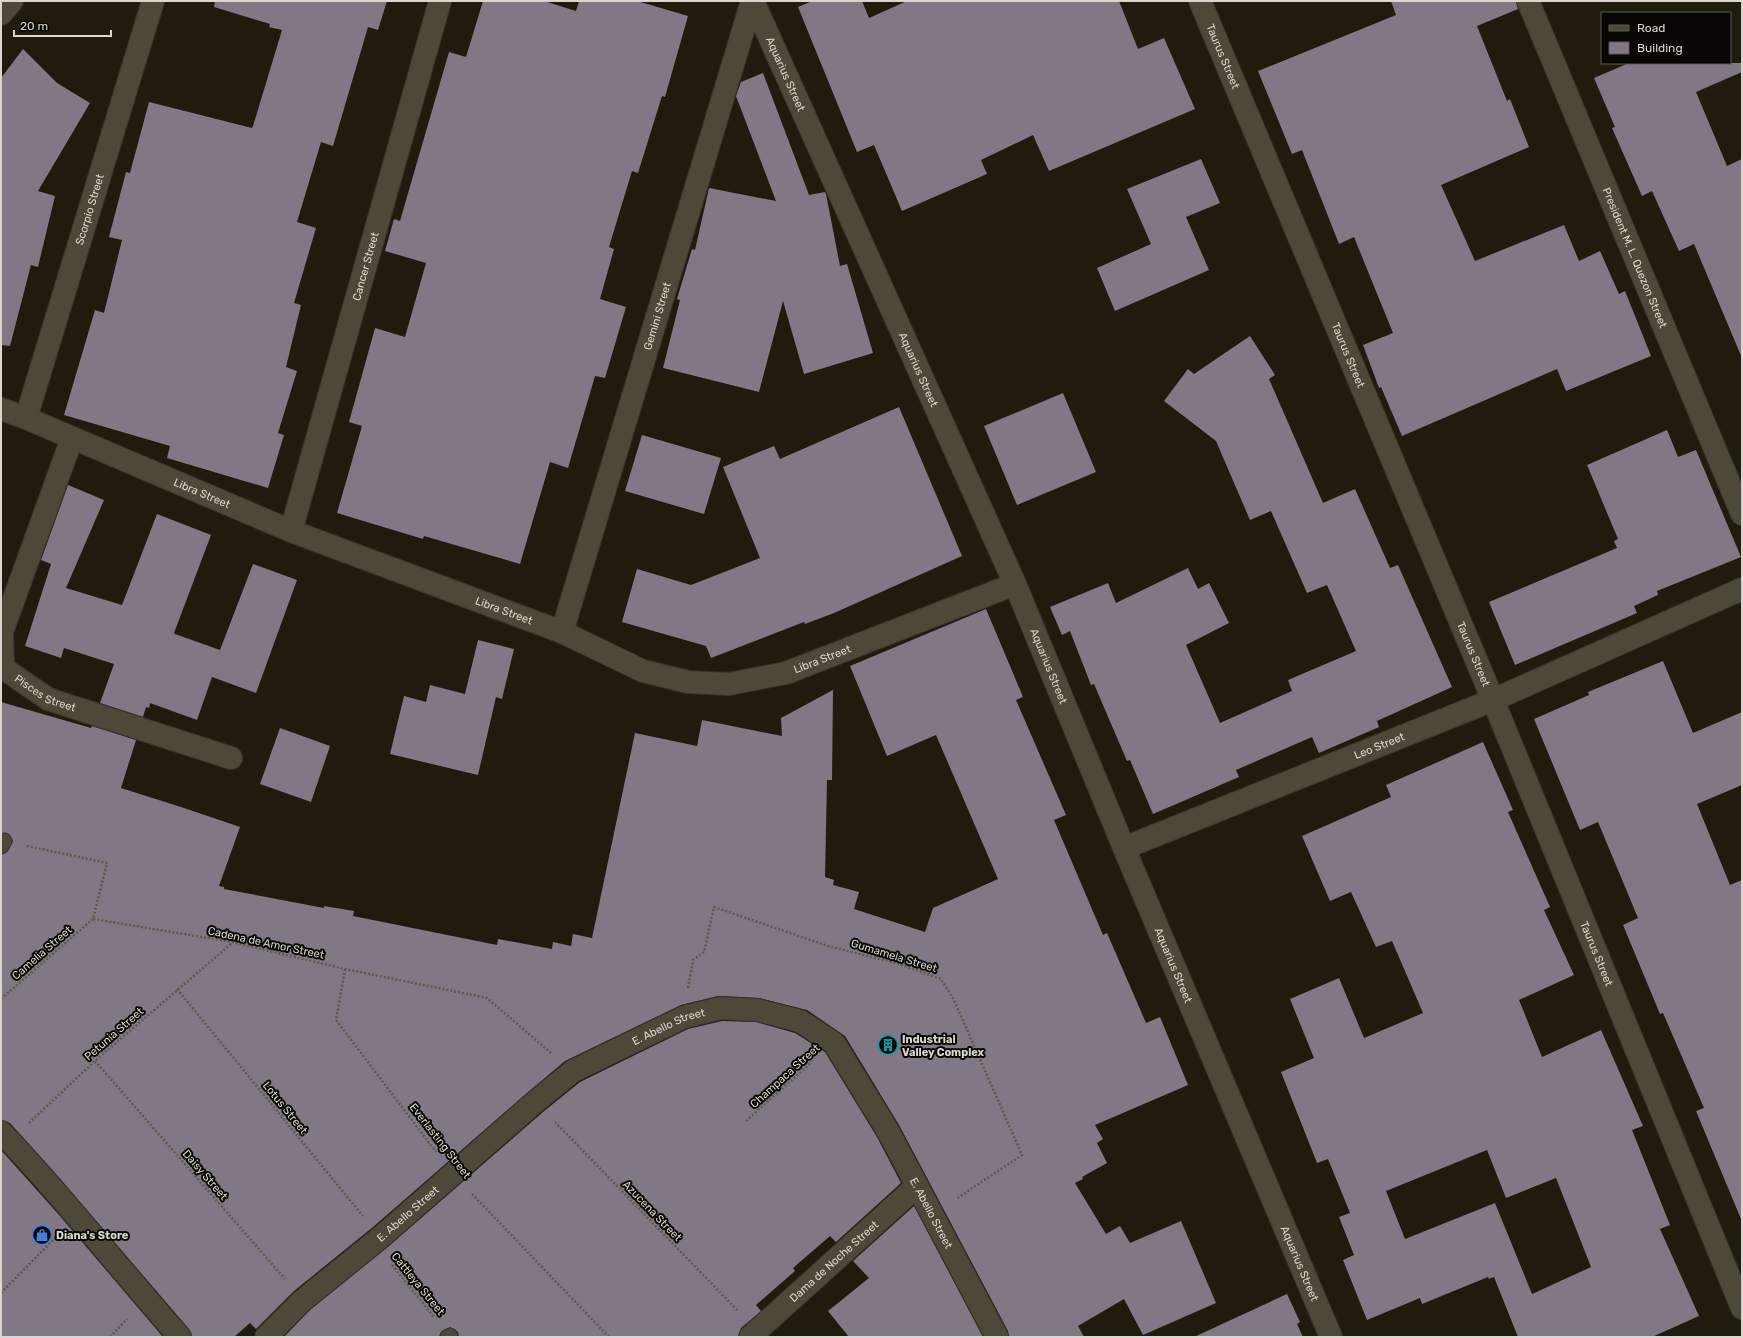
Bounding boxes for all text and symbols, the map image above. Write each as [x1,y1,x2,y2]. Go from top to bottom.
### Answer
scale bar [14,12,111,38]
legend [1601,12,1731,64]
text: 20 m [20,19,48,33]
text: Road [1637,21,1665,35]
street label: Taurus Street [1204,22,1243,91]
street label: Aquarius Street [763,35,808,114]
text: Building [1637,41,1683,55]
street label: Scorpio Street [73,172,107,247]
street label: President M. L. Quezon Street [1600,185,1670,330]
street label: Cancer Street [350,230,381,302]
street label: Gemini Street [641,280,674,351]
street label: Taurus Street [1329,321,1368,390]
street label: Aquarius Street [896,330,941,409]
street label: Libra Street [172,475,233,511]
street label: Libra Street [474,594,535,627]
street label: Taurus Street [1454,620,1493,689]
street label: Aquarius Street [1028,627,1070,706]
street label: Libra Street [792,642,853,676]
street label: Pisces Street [12,672,78,714]
street label: Leo Street [1352,729,1407,762]
street label: Taurus Street [1578,919,1616,989]
street label: Camelia Street [9,923,75,983]
street label: Cadena de Amor Street [207,924,326,962]
street label: Aquarius Street [1152,926,1195,1005]
street label: Gumamela Street [849,937,939,975]
street label: Petunia Street [82,1004,147,1063]
street label: E. Abello Street [630,1006,707,1048]
place label: Industrial Valley Complex [902,1033,985,1059]
building icon: Industrial Valley Complex [877,1034,899,1056]
street label: Champaca Street [748,1041,823,1111]
street label: Lotus Street [260,1079,310,1137]
street label: Everlasting Street [407,1101,474,1182]
street label: Daisy Street [180,1147,231,1203]
street label: E. Abello Street [907,1175,956,1251]
street label: Azucena Street [620,1178,685,1244]
street label: E. Abello Street [374,1183,442,1244]
street label: Dama de Noche Street [787,1217,881,1305]
shop icon: Diana's Store [31,1224,53,1246]
street label: Aquarius Street [1278,1224,1322,1304]
place label: Diana's Store [56,1229,129,1242]
street label: Cattleya Street [389,1250,448,1319]

